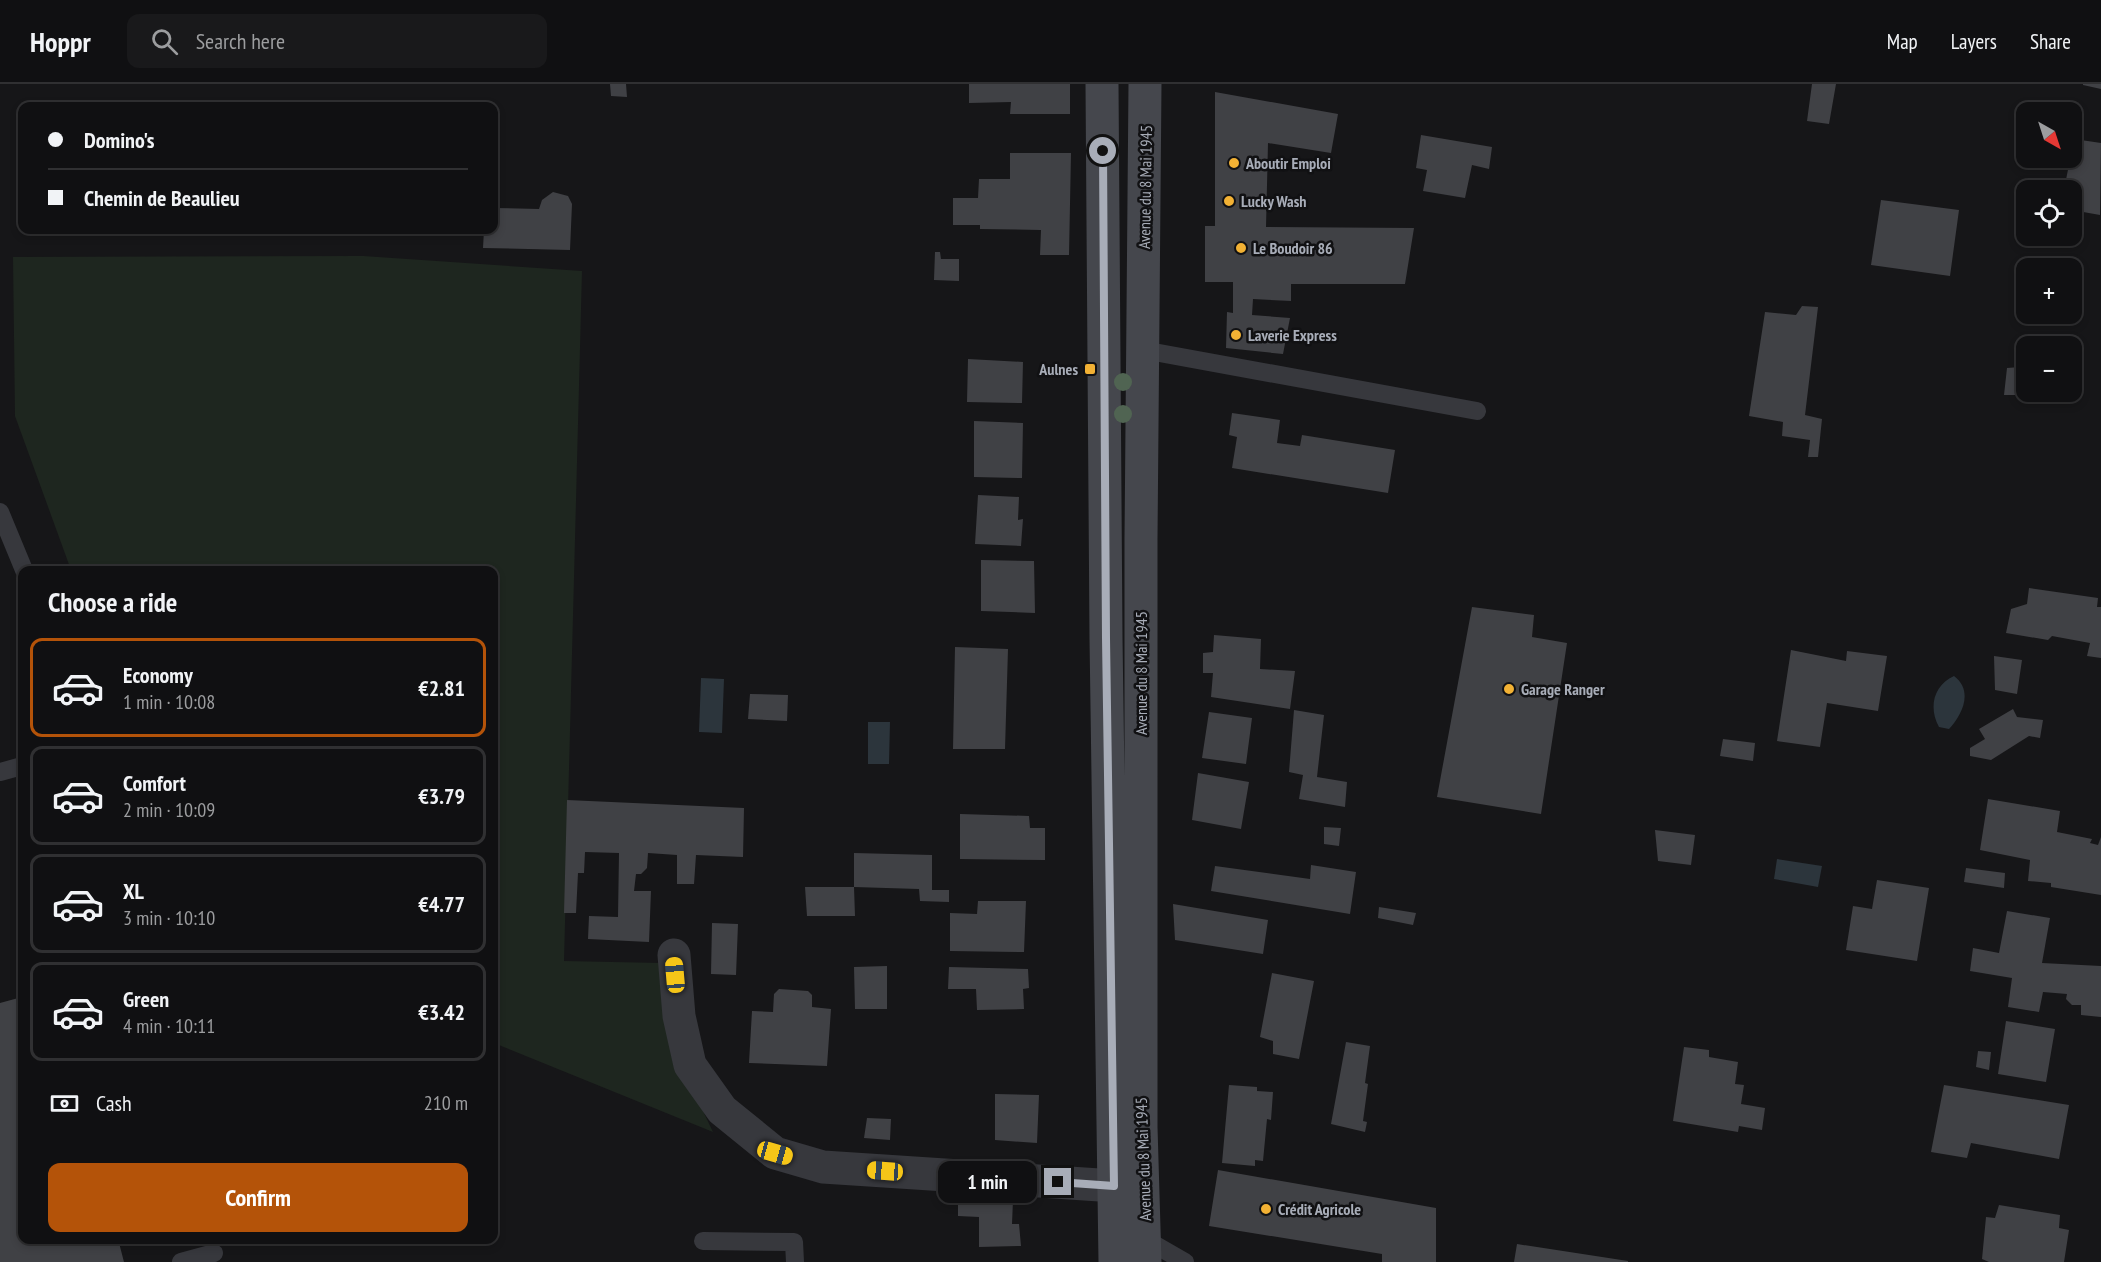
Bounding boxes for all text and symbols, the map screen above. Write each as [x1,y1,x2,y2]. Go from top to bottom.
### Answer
search box [127,14,547,68]
text: Hoppr [30,23,91,60]
icon: search [148,25,181,58]
text: Search here [196,27,285,55]
text: Map [1887,28,1918,55]
text: Layers [1951,28,1997,55]
text: Share [2030,28,2071,55]
north arrow [2016,102,2082,168]
map controls [2016,102,2082,402]
street label: Avenue du 8 Mai 1945 [1134,125,1156,249]
text: Domino's [84,126,154,154]
route start [1089,137,1116,164]
place label: Aboutir Emploi [1245,153,1331,173]
marker: Aboutir Emploi [1227,156,1241,170]
button: locate [2016,180,2082,246]
text: Chemin de Beaulieu [84,184,240,212]
place label: Lucky Wash [1241,191,1306,211]
marker: Lucky Wash [1222,194,1236,208]
place label: Le Boudoir 86 [1253,238,1333,258]
marker: Le Boudoir 86 [1234,241,1248,255]
button: + [2016,258,2082,324]
place label: Laverie Express [1248,325,1337,345]
marker: Laverie Express [1229,328,1243,342]
button: − [2016,336,2082,402]
place label: Aulnes [1038,359,1078,379]
marker: Aulnes [1083,362,1097,376]
text: Choose a ride [48,585,177,619]
street label: Avenue du 8 Mai 1945 [1131,611,1151,735]
icon: car [51,661,105,715]
text: Economy [123,661,193,689]
text: €2.81 [418,674,465,702]
place label: Garage Ranger [1521,679,1605,699]
marker: Garage Ranger [1502,682,1516,696]
text: 1 min · 10:08 [123,689,215,715]
icon: car [51,769,105,823]
text: Comfort [123,769,186,797]
text: €3.79 [418,782,465,810]
text: 2 min · 10:09 [123,797,215,823]
icon: car [51,877,105,931]
text: XL [123,877,144,905]
text: €4.77 [418,890,465,918]
text: 3 min · 10:10 [123,905,215,931]
car [664,956,686,994]
icon: car [51,985,105,1039]
text: Green [123,985,169,1013]
text: €3.42 [418,998,465,1026]
text: 4 min · 10:11 [123,1013,215,1039]
icon: cash [48,1087,81,1120]
text: Cash [96,1089,132,1117]
text: 210 m [424,1090,468,1116]
street label: Avenue du 8 Mai 1945 [1131,1097,1155,1221]
car [755,1139,795,1167]
car [866,1161,904,1181]
callout: 1 min [938,1161,1037,1203]
button: Confirm [48,1163,468,1232]
route end [1044,1168,1071,1195]
text: 1 min [967,1169,1008,1195]
place label: Crédit Agricole [1278,1199,1361,1219]
marker: Crédit Agricole [1259,1202,1273,1216]

